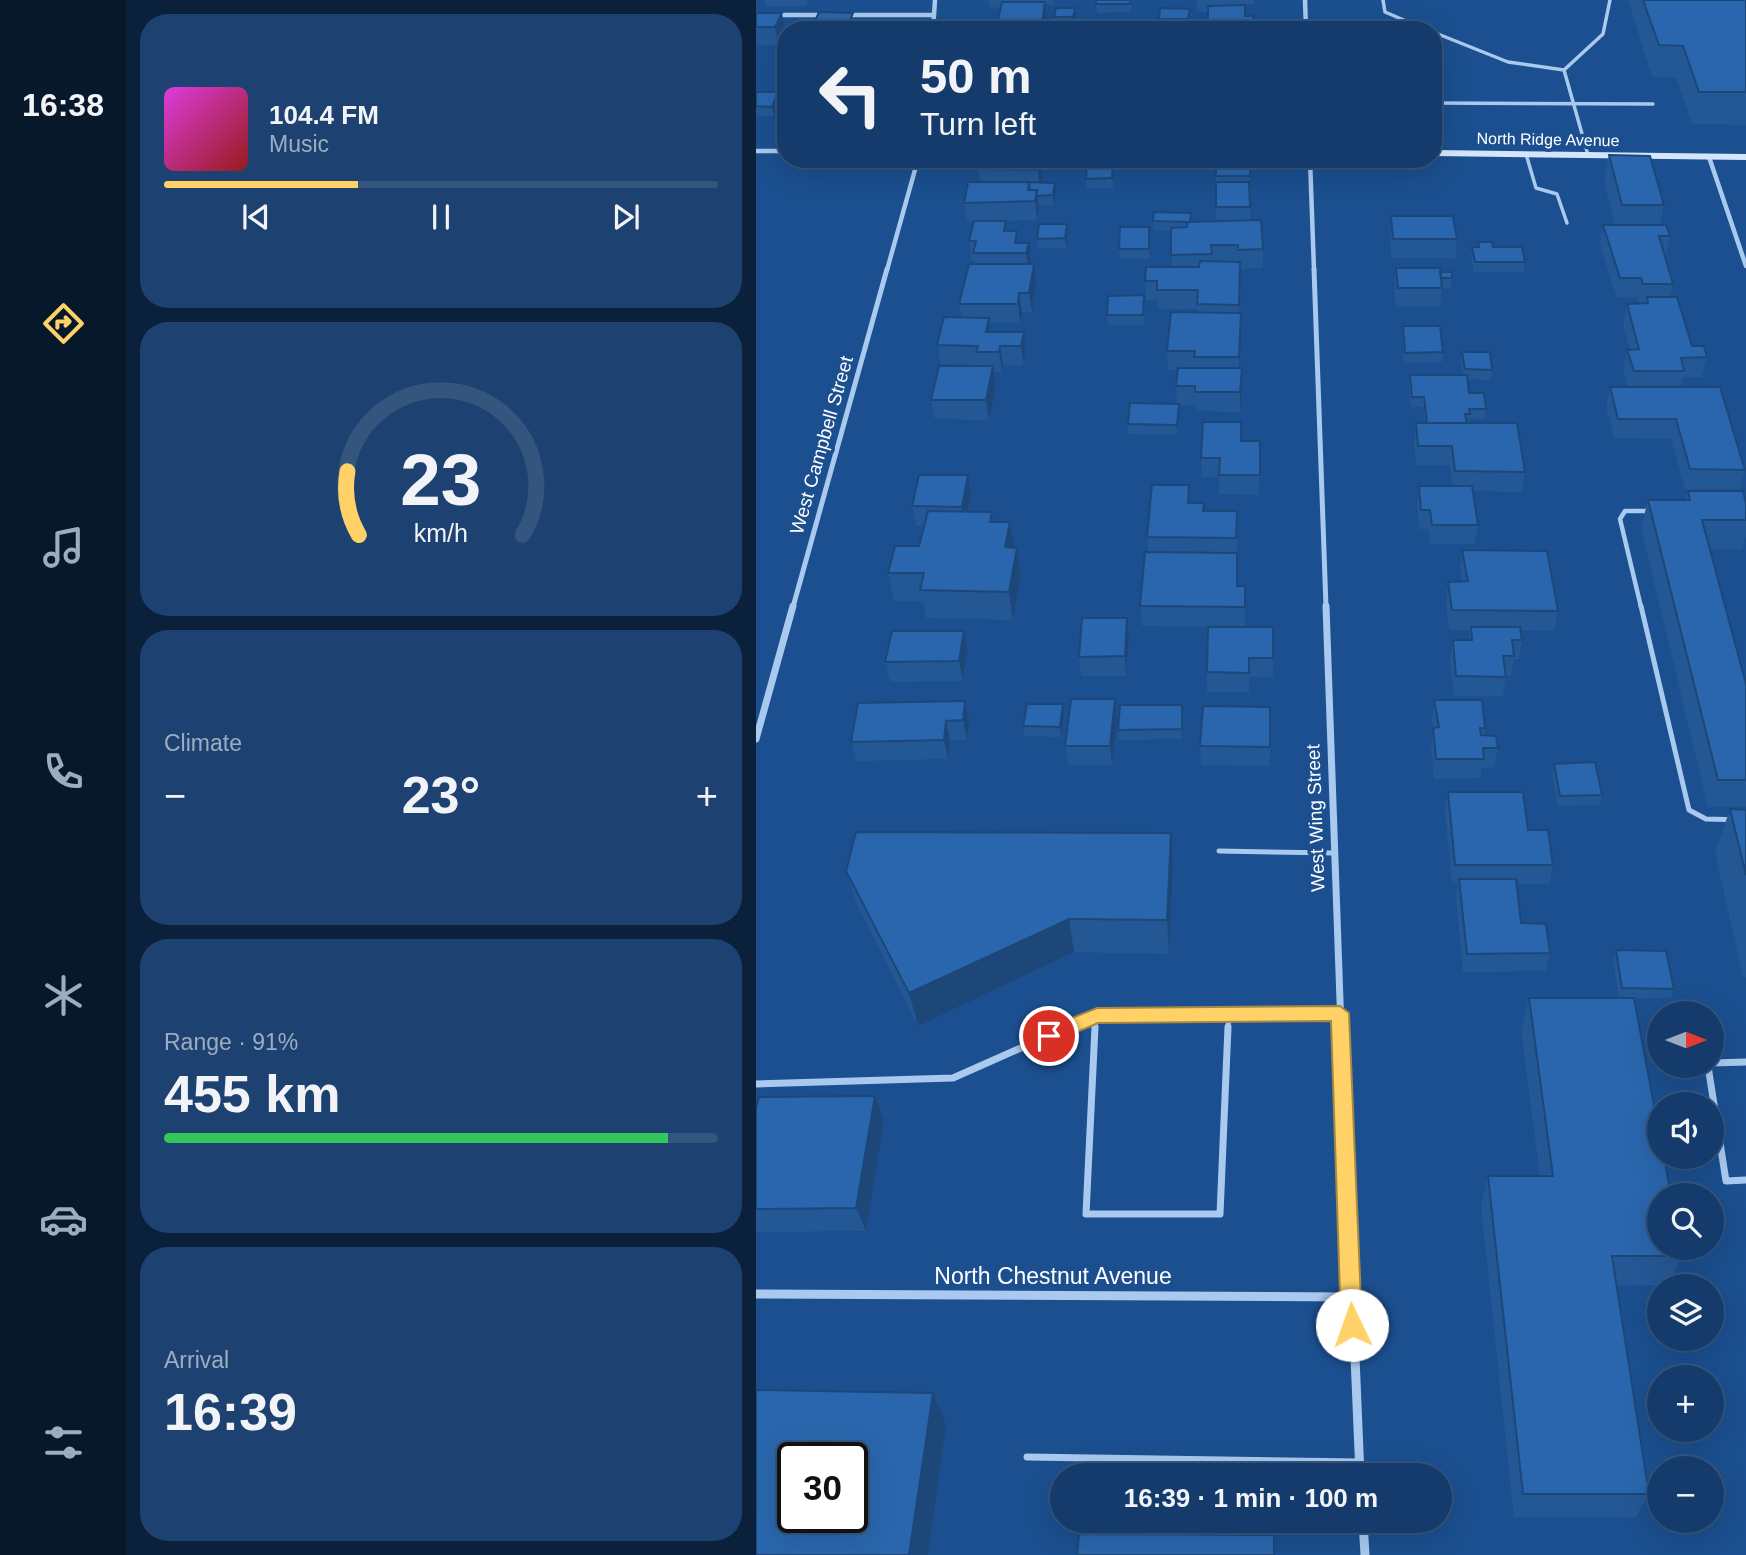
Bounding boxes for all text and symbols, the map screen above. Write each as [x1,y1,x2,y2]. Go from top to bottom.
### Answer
icon: left [805,49,896,140]
text: 50 m [920,49,1032,103]
text: 16:38 [22,87,104,123]
text: 104.4 FM [269,100,379,130]
text: Turn left [920,106,1036,142]
street label: North Ridge Avenue [1476,130,1620,149]
text: Music [269,131,329,157]
icon: previous [237,198,275,236]
icon: pause [422,198,460,236]
icon: next [607,198,645,236]
icon: directions [39,299,88,348]
street label: West Campbell Street [786,353,857,537]
text: 23 [401,440,481,521]
text: km/h [414,519,468,547]
icon: music [39,523,88,572]
text: Climate [164,730,242,756]
street label: West Wing Street [1302,743,1329,892]
icon: phone [39,747,88,796]
text: 23° [402,766,480,824]
text: − [164,775,186,817]
text: + [696,775,718,817]
icon: climate [39,971,88,1020]
north arrow [1647,1001,1724,1078]
map controls [1647,1001,1724,1533]
pin [1019,1006,1079,1066]
icon: arrive [1030,1017,1068,1055]
text: Range · 91% [164,1029,298,1055]
text: 455 km [164,1065,340,1123]
button: sound [1647,1092,1724,1169]
button: search [1647,1183,1724,1260]
icon: car [39,1195,88,1244]
street label: North Chestnut Avenue [934,1263,1172,1289]
button: layers [1647,1274,1724,1351]
position arrow [1315,1288,1389,1362]
text: Arrival [164,1347,229,1373]
button: + [1647,1365,1724,1442]
text: 16:39 [164,1383,297,1441]
icon: filters [39,1418,88,1467]
speed limit sign: 30 [777,1442,868,1533]
button: − [1647,1456,1724,1533]
text: 16:39 · 1 min · 100 m [1124,1483,1378,1513]

